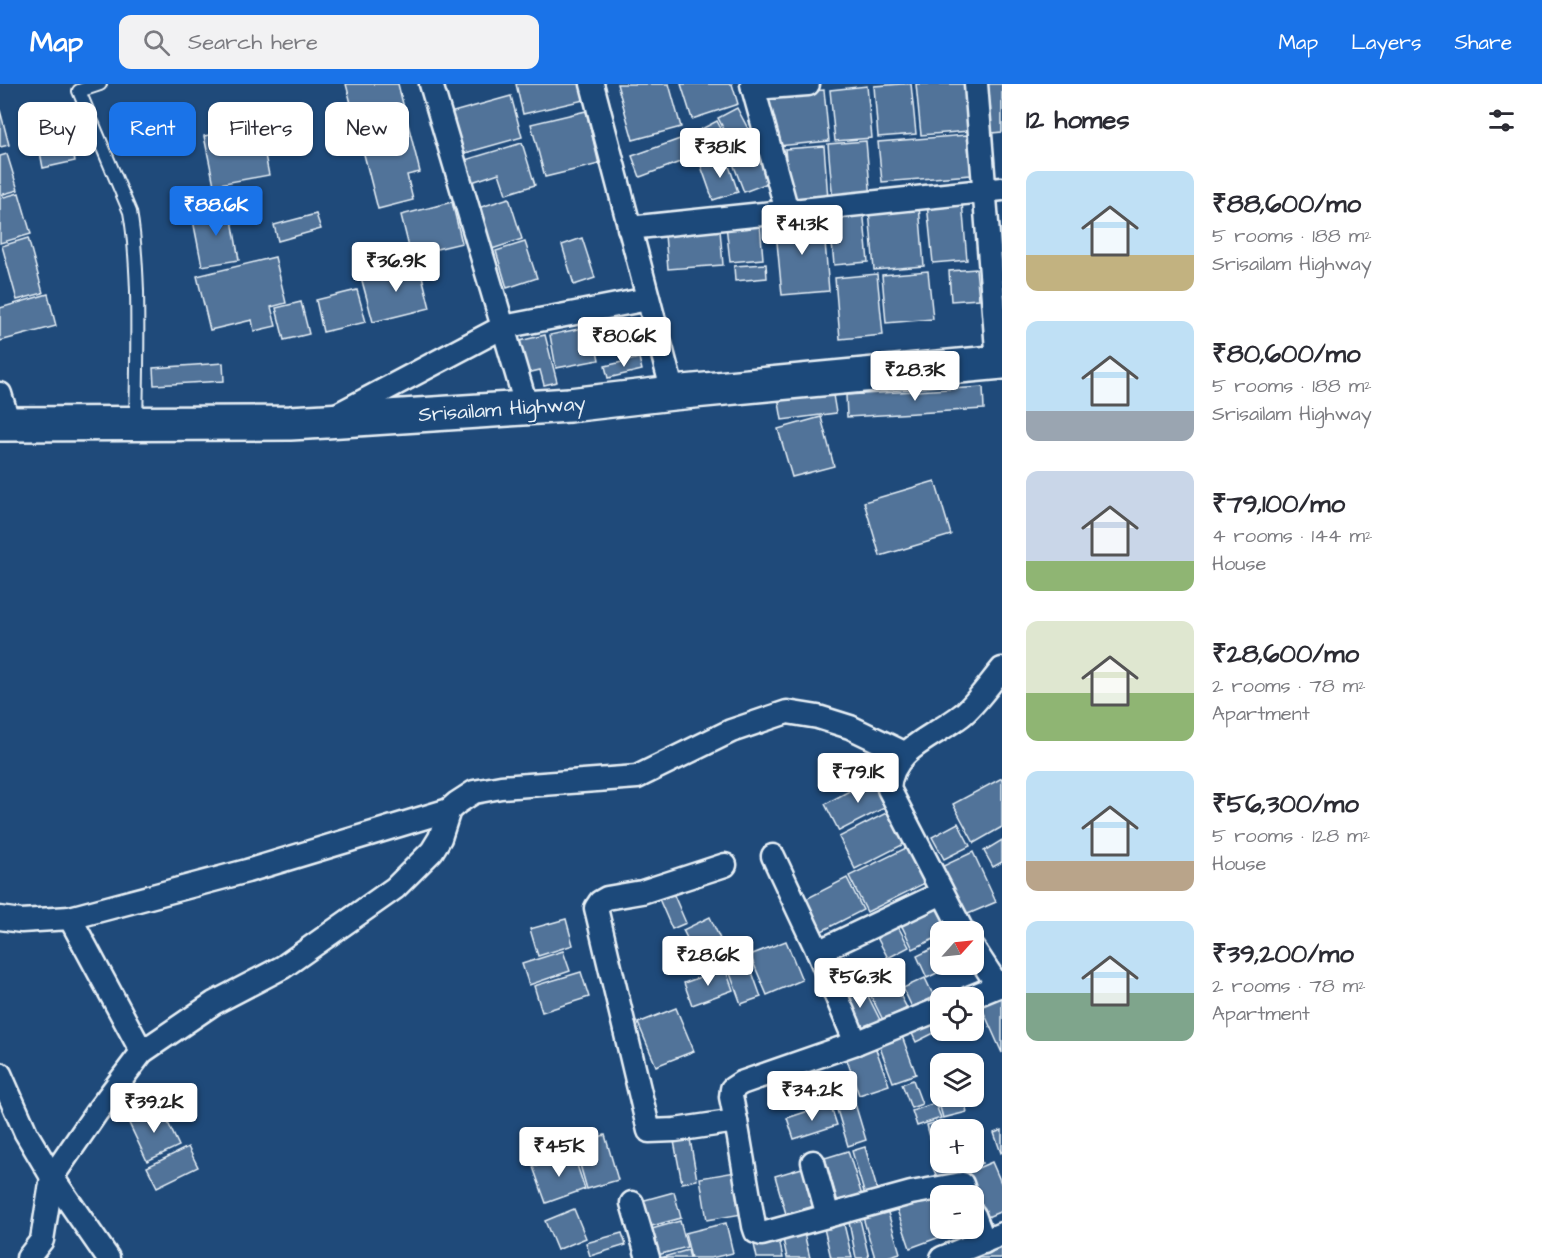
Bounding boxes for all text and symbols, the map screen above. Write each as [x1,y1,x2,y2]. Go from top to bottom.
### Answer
search box [119,15,539,69]
text: Map [30,23,83,62]
icon: search [140,26,173,59]
text: Search here [188,27,318,58]
text: Map [1278,28,1318,57]
text: Layers [1351,28,1421,57]
text: Share [1454,28,1512,57]
chip: Buy [18,102,97,156]
chip: Rent [109,102,196,156]
chip: Filters [208,102,313,156]
chip: New [325,102,409,156]
text: 12 homes [1026,102,1129,138]
icon: filters [1485,104,1518,137]
pin: ₹38.1K [671,128,769,179]
text: ₹38.1K [694,133,746,161]
pin: ₹88.6K [167,186,265,237]
text: ₹88,600/mo [1212,186,1361,222]
text: ₹88.6K [184,191,248,219]
icon: home [1074,195,1146,267]
pin: ₹41.3K [753,205,851,256]
text: ₹41.3K [776,210,828,238]
text: 5 rooms · 188 m² [1212,222,1372,250]
pin: ₹36.9K [347,242,445,293]
text: ₹36.9K [366,247,426,275]
text: Srisailam Highway [1212,250,1372,278]
pin: ₹80.6K [575,317,673,368]
text: ₹80.6K [592,322,656,350]
text: ₹80,600/mo [1212,336,1361,372]
icon: home [1074,345,1146,417]
pin: ₹28.3K [866,351,964,402]
text: ₹28.3K [885,356,945,384]
text: 5 rooms · 188 m² [1212,372,1372,400]
street label: Srisailam Highway [417,389,587,431]
text: Srisailam Highway [1212,400,1372,428]
text: ₹79,100/mo [1212,486,1345,522]
icon: home [1074,495,1146,567]
text: 4 rooms · 144 m² [1212,522,1372,550]
text: House [1212,550,1266,578]
text: ₹28,600/mo [1212,636,1359,672]
icon: home [1074,645,1146,717]
text: 2 rooms · 78 m² [1212,672,1366,700]
text: Apartment [1212,700,1310,728]
pin: ₹79.1K [809,753,907,804]
text: ₹79.1K [832,758,884,786]
text: ₹56,300/mo [1212,786,1359,822]
icon: home [1074,795,1146,867]
text: 5 rooms · 128 m² [1212,822,1370,850]
text: House [1212,850,1266,878]
north arrow [930,921,984,975]
map controls [930,921,984,1239]
pin: ₹28.6K [659,936,757,987]
text: ₹39,200/mo [1212,936,1354,972]
text: ₹28.6K [676,941,740,969]
icon: home [1074,945,1146,1017]
pin: ₹56.3K [811,958,909,1009]
text: ₹56.3K [828,963,892,991]
text: 2 rooms · 78 m² [1212,972,1366,1000]
button: locate [930,987,984,1041]
text: Apartment [1212,1000,1310,1028]
button: layers [930,1053,984,1107]
pin: ₹34.2K [763,1071,861,1122]
text: ₹34.2K [781,1076,843,1104]
pin: ₹39.2K [105,1083,203,1134]
text: ₹39.2K [124,1088,184,1116]
button: + [930,1119,984,1173]
pin: ₹45K [523,1127,595,1178]
text: ₹45K [533,1132,585,1160]
button: − [930,1185,984,1239]

